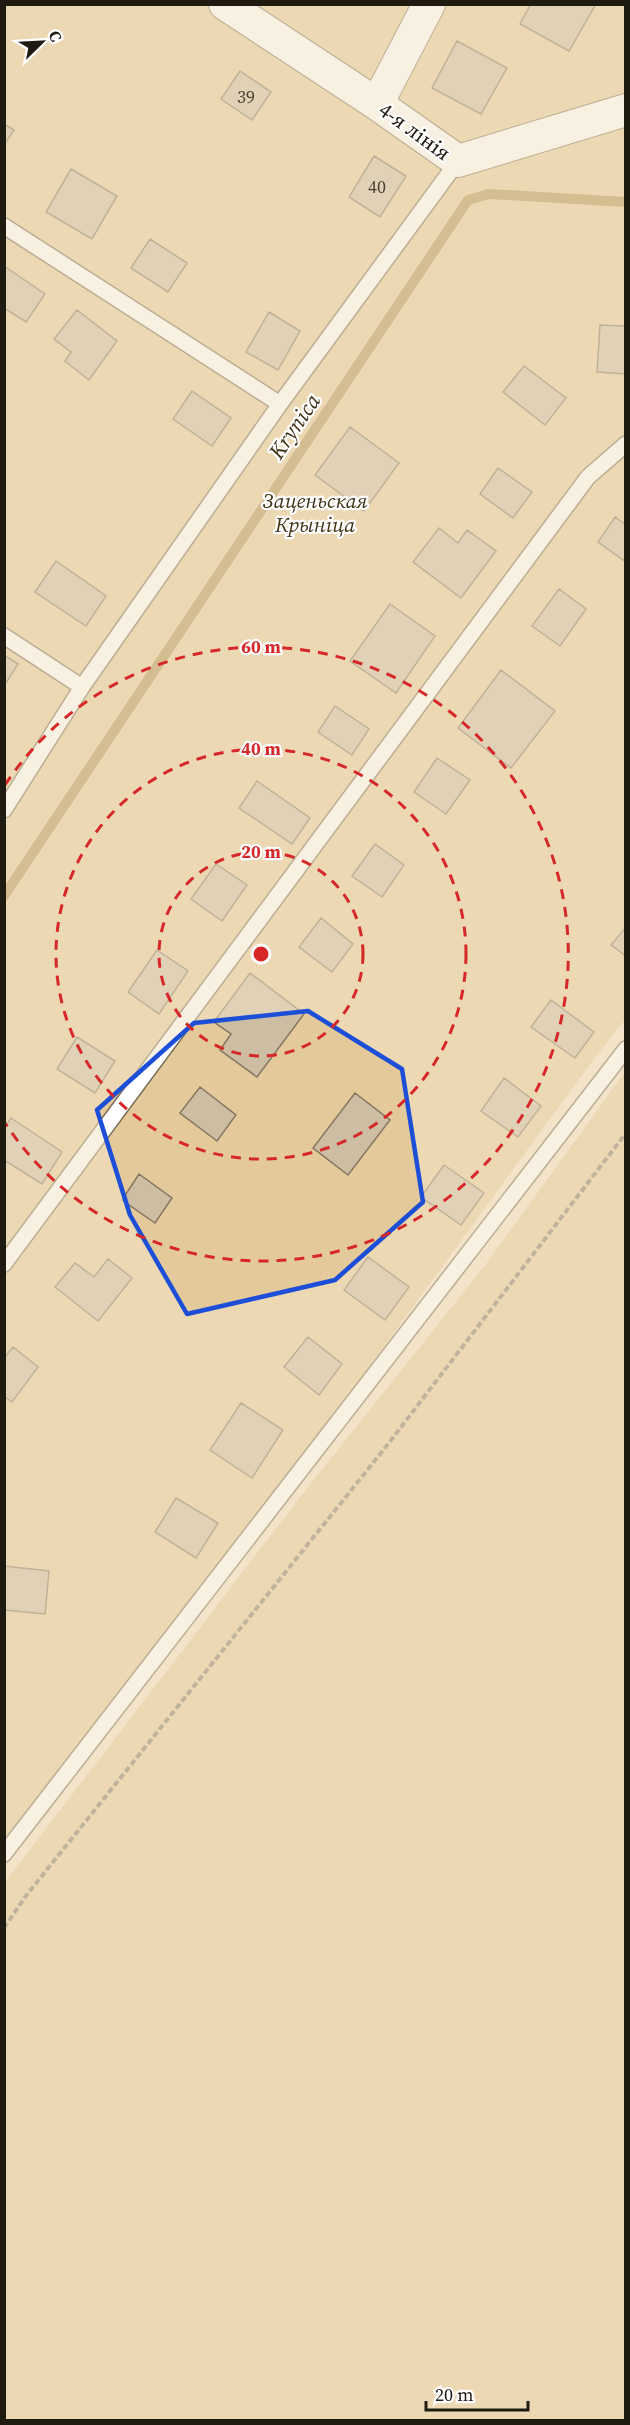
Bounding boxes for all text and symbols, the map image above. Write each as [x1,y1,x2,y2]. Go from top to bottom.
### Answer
north arrow [12,12,72,72]
text: С [44,27,68,45]
house number: 39 [237,84,255,109]
street label: 4-я лінія [373,95,457,167]
house number: 40 [368,174,386,199]
water label: Krynica [261,387,327,466]
park label: Заценьская Крыніца [263,486,368,539]
text: 60 m [241,634,281,659]
text: 40 m [241,736,281,761]
text: 20 m [241,839,281,864]
centre of rings [251,944,271,964]
scale bar [426,2374,528,2412]
text: 20 m [435,2382,473,2407]

